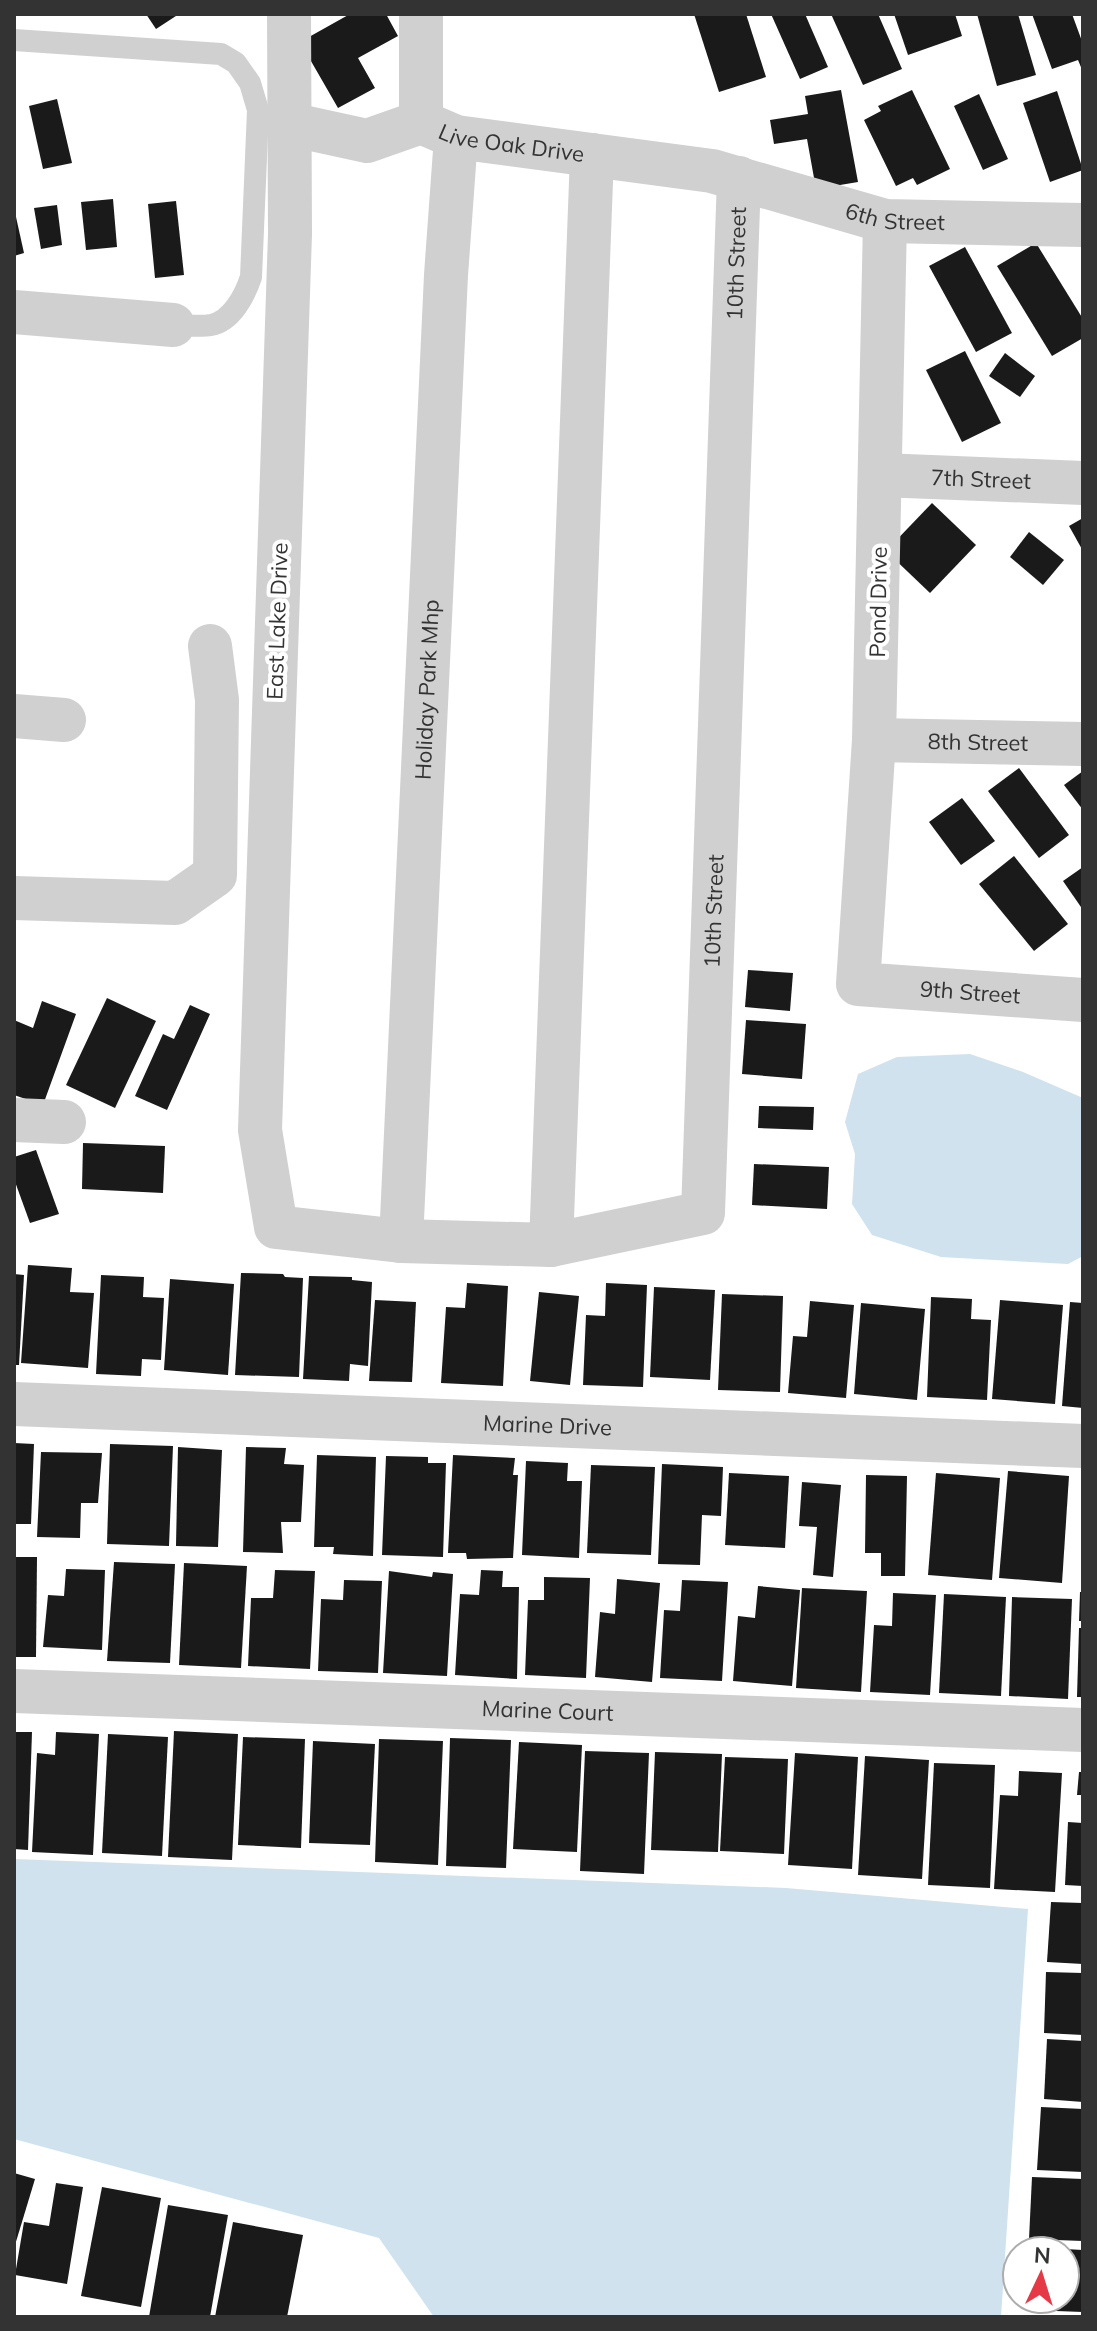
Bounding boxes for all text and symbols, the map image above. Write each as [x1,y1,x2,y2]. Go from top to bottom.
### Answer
street label: Live Oak Drive [434,117,586,168]
street label: 6th Street [842,196,945,236]
street label: 10th Street [720,206,752,321]
street label: 7th Street [930,463,1032,495]
street label: East Lake Drive [260,542,294,700]
street label: Pond Drive [863,546,893,658]
street label: Holiday Park Mhp [408,599,445,781]
street label: 8th Street [928,727,1029,757]
street label: 10th Street [698,854,729,968]
street label: 9th Street [919,974,1021,1010]
street label: Marine Drive [483,1408,613,1441]
street label: Marine Court [481,1694,614,1727]
north arrow [1001,2235,1081,2315]
text: N [1033,2241,1052,2270]

